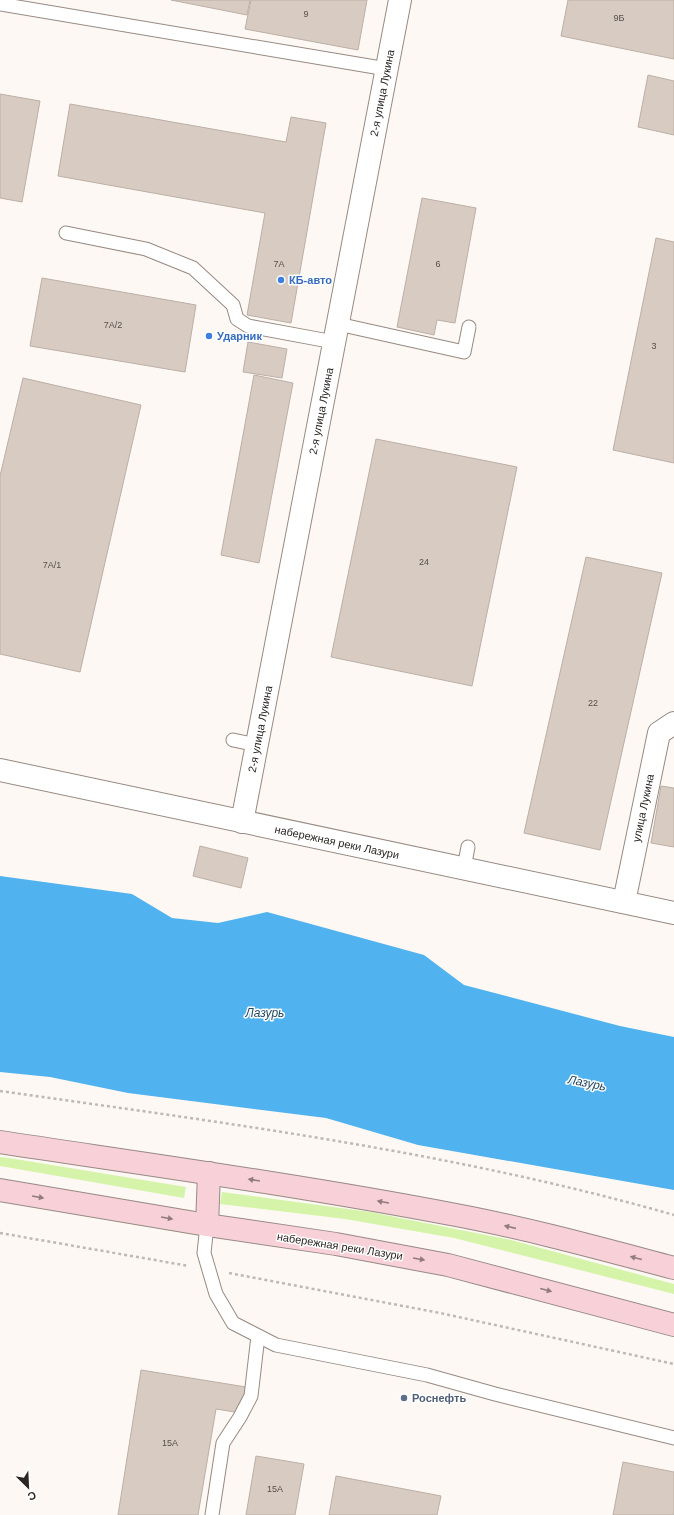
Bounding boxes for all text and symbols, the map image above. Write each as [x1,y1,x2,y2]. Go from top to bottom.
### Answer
house number: 9 [303,9,309,19]
house number: 9Б [614,13,625,23]
street label: 2-я улица Лукина [368,48,396,137]
house number: 7А [273,259,285,269]
house number: 6 [435,259,441,269]
place label: КБ-авто [289,274,332,286]
marker: КБ-авто [276,275,286,285]
house number: 7А/2 [104,320,122,330]
place label: Ударник [217,330,262,342]
marker: Ударник [204,331,214,341]
house number: 3 [651,341,657,351]
street label: 2-я улица Лукина [307,366,335,455]
house number: 24 [419,557,429,567]
house number: 7А/1 [43,560,61,570]
street label: 2-я улица Лукина [246,684,274,773]
house number: 22 [588,698,598,708]
street label: улица Лукина [630,772,656,843]
street label: набережная реки Лазури [274,823,400,861]
water label: Лазурь [245,1006,284,1020]
water label: Лазурь [566,1072,607,1094]
one-way arrow [248,1177,260,1183]
one-way arrow [32,1194,45,1200]
one-way arrow [377,1198,389,1204]
one-way arrow [161,1215,173,1221]
one-way arrow [504,1224,516,1230]
street label: набережная реки Лазури [276,1230,404,1262]
one-way arrow [630,1255,642,1261]
one-way arrow [413,1257,425,1263]
one-way arrow [540,1287,552,1293]
place label: Роснефть [412,1392,466,1404]
marker: Роснефть [399,1393,409,1403]
house number: 15А [162,1438,178,1448]
north arrow [8,1467,48,1507]
house number: 15А [267,1484,283,1494]
text: С [26,1489,38,1503]

